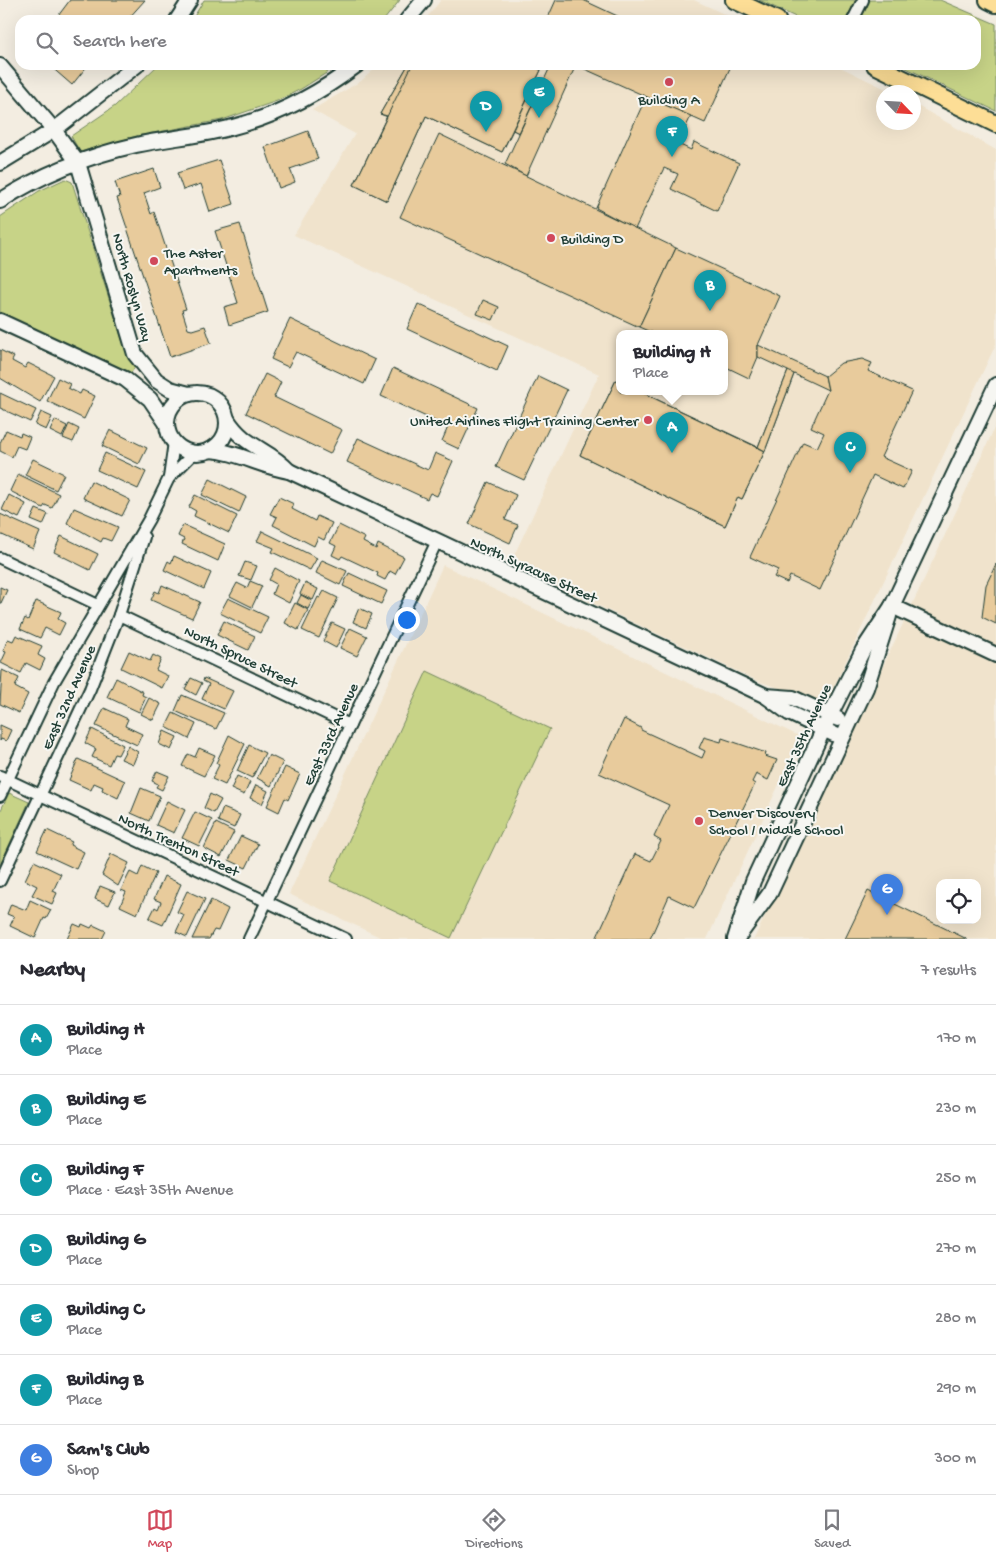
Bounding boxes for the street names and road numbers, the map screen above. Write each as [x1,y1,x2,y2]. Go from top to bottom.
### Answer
street label: North Roslyn Way [107,231,155,344]
street label: North Syracuse Street [467,534,601,609]
street label: North Spruce Street [181,623,301,694]
street label: East 32nd Avenue [39,642,101,753]
street label: East 33rd Avenue [300,680,364,789]
street label: East 35th Avenue [773,681,837,790]
street label: North Trenton Street [115,810,243,882]

